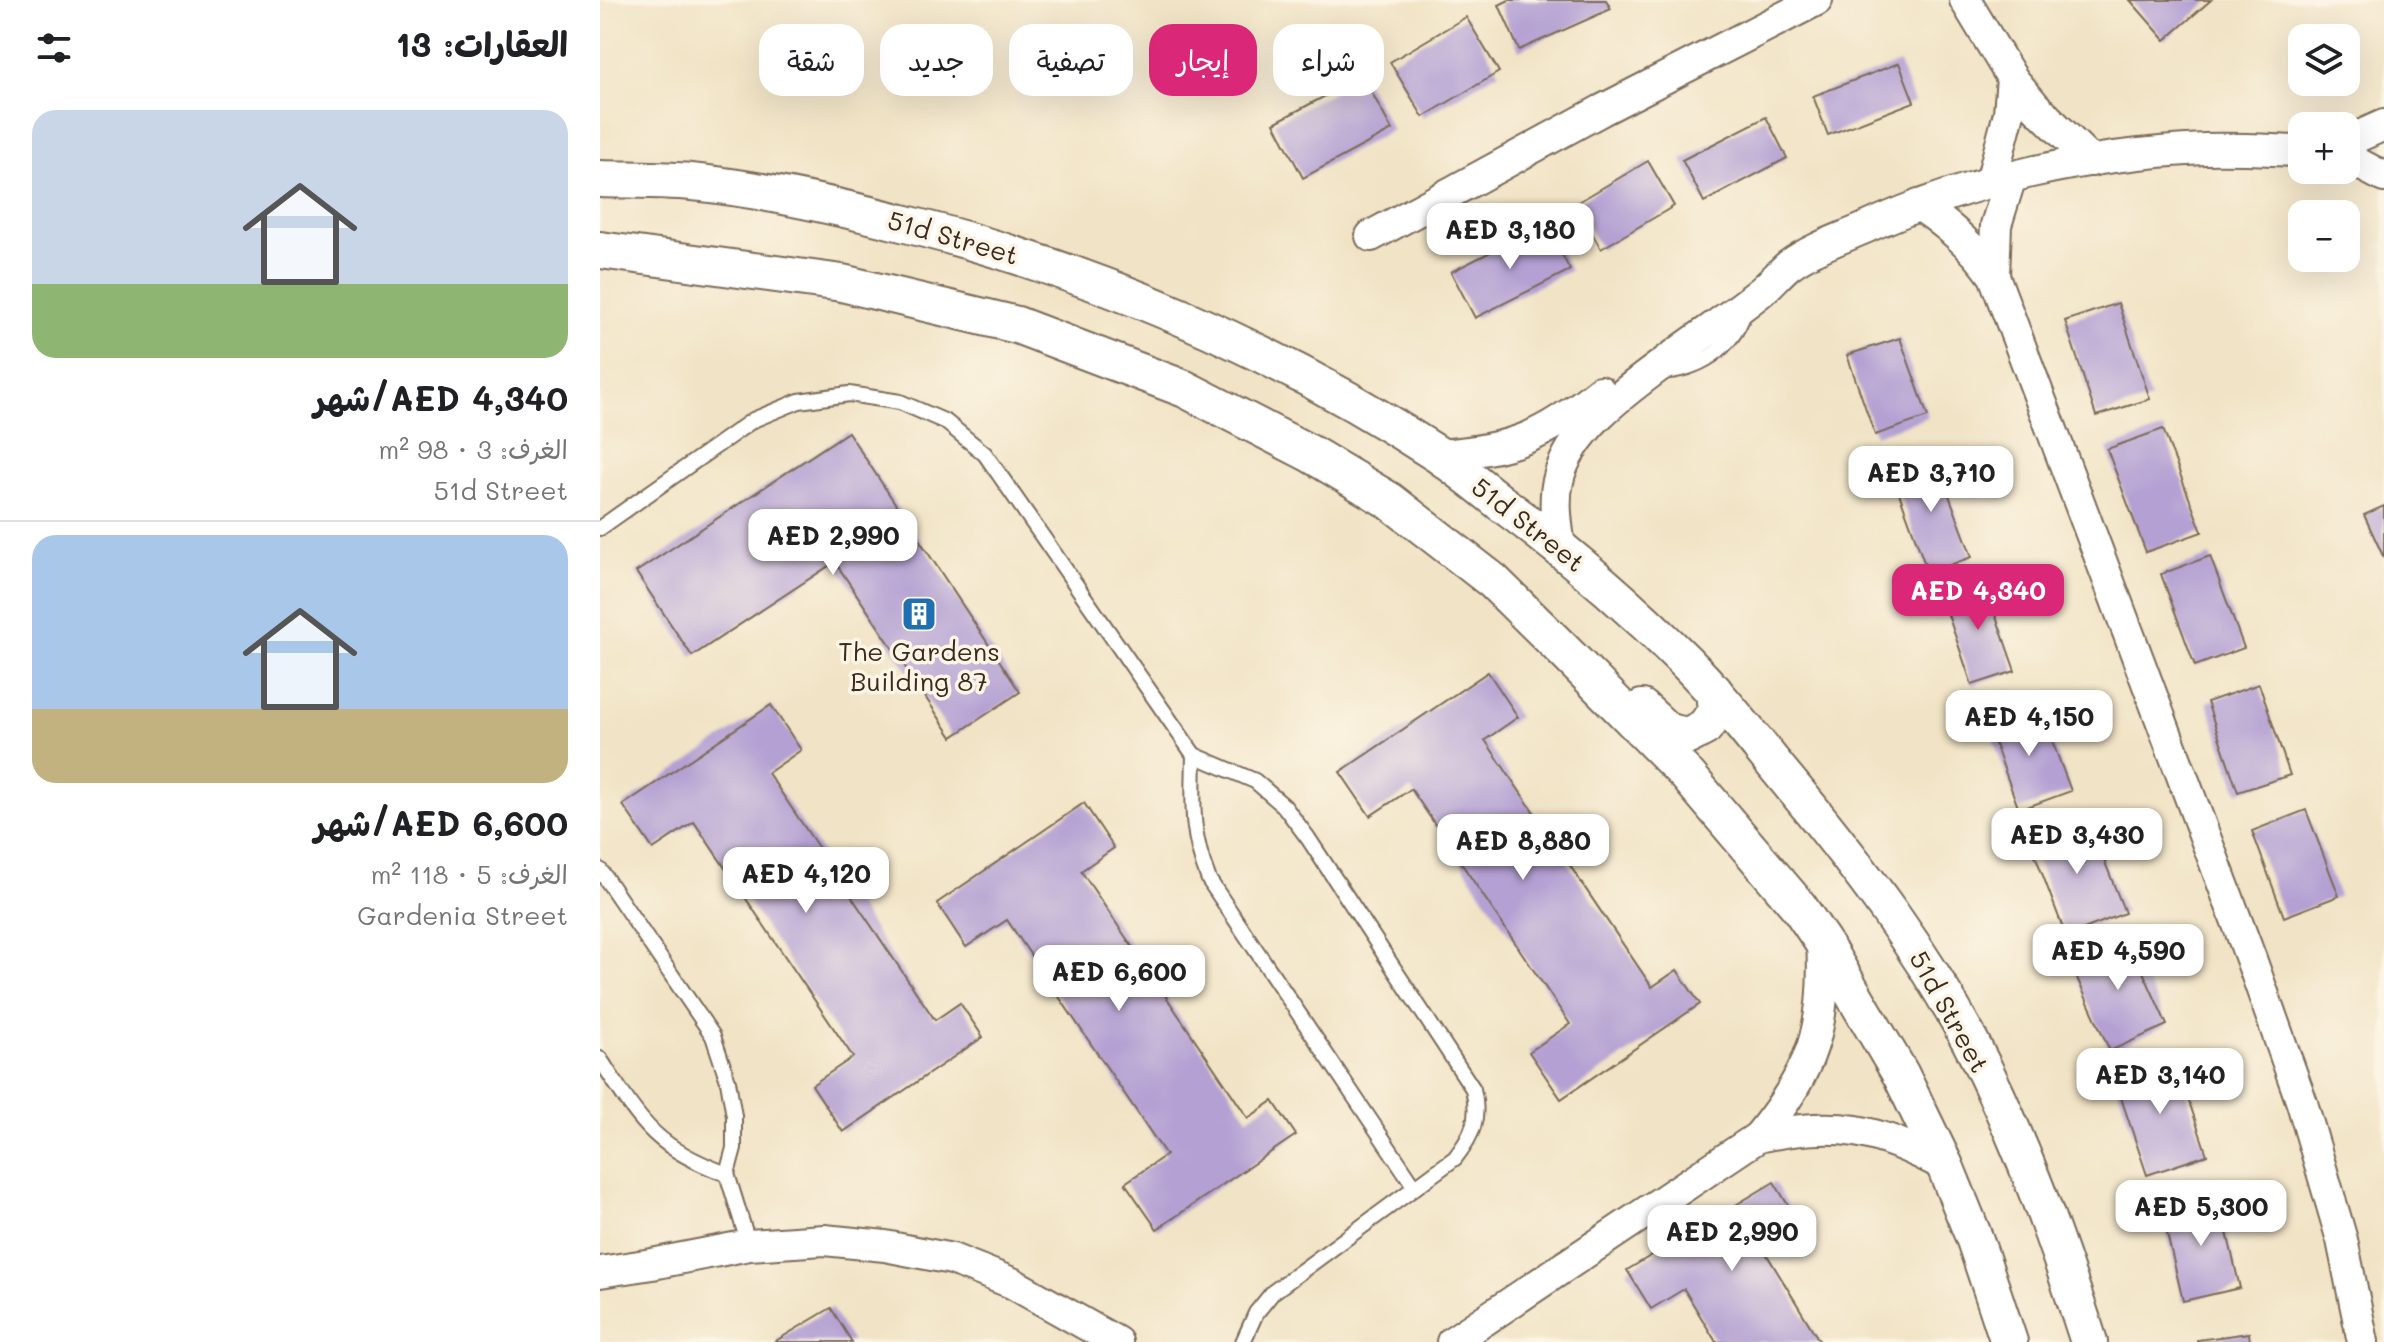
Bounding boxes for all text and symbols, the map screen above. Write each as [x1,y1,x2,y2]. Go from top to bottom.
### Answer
text: العقارات: 13 [396,21,568,66]
chip: شقة [759,24,864,96]
chip: جديد [880,24,993,96]
chip: تصفية [1009,24,1133,96]
chip: إيجار [1149,24,1257,96]
chip: شراء [1273,24,1384,96]
map controls [2288,24,2360,272]
button: layers [2288,24,2360,96]
icon: filters [32,26,76,70]
button: + [2288,112,2360,184]
icon: home [228,162,372,306]
button: − [2288,200,2360,272]
street label: 51d Street [884,202,1023,272]
pin: AED 3,180 [1418,203,1602,271]
text: AED 3,180 [1445,212,1575,246]
text: AED 4,340/شهر [314,375,568,420]
text: الغرف: 3 · 98 m² [378,432,568,466]
pin: AED 3,710 [1839,446,2023,514]
text: AED 3,710 [1866,455,1996,489]
street label: 51d Street [1465,469,1592,579]
text: 51d Street [434,473,568,507]
pin: AED 2,990 [741,509,925,577]
text: AED 2,990 [766,518,900,552]
pin: AED 4,340 [1886,564,2070,632]
text: AED 4,340 [1910,573,2046,607]
icon: home [228,587,372,731]
building icon: The Gardens Building 87 [900,595,938,633]
place label: The Gardens Building 87 [838,634,1000,698]
pin: AED 4,150 [1937,690,2121,758]
text: AED 4,150 [1964,699,2094,733]
text: AED 6,600/شهر [314,800,568,845]
pin: AED 3,430 [1985,808,2169,876]
pin: AED 8,880 [1431,814,1615,882]
text: AED 3,430 [2009,817,2145,851]
text: AED 8,880 [1455,823,1591,857]
pin: AED 4,120 [714,847,898,915]
text: AED 4,120 [741,856,871,890]
text: الغرف: 5 · 118 m² [371,857,568,891]
text: Gardenia Street [357,898,568,932]
pin: AED 4,590 [2026,924,2210,992]
text: AED 4,590 [2051,933,2185,967]
pin: AED 6,600 [1027,945,1211,1013]
street label: 51d Street [1902,945,1997,1079]
text: AED 6,600 [1051,954,1187,988]
pin: AED 3,140 [2068,1048,2252,1116]
text: AED 3,140 [2094,1057,2226,1091]
pin: AED 5,300 [2109,1180,2293,1248]
text: AED 5,300 [2134,1189,2268,1223]
pin: AED 2,990 [1640,1205,1824,1273]
text: AED 2,990 [1665,1214,1799,1248]

